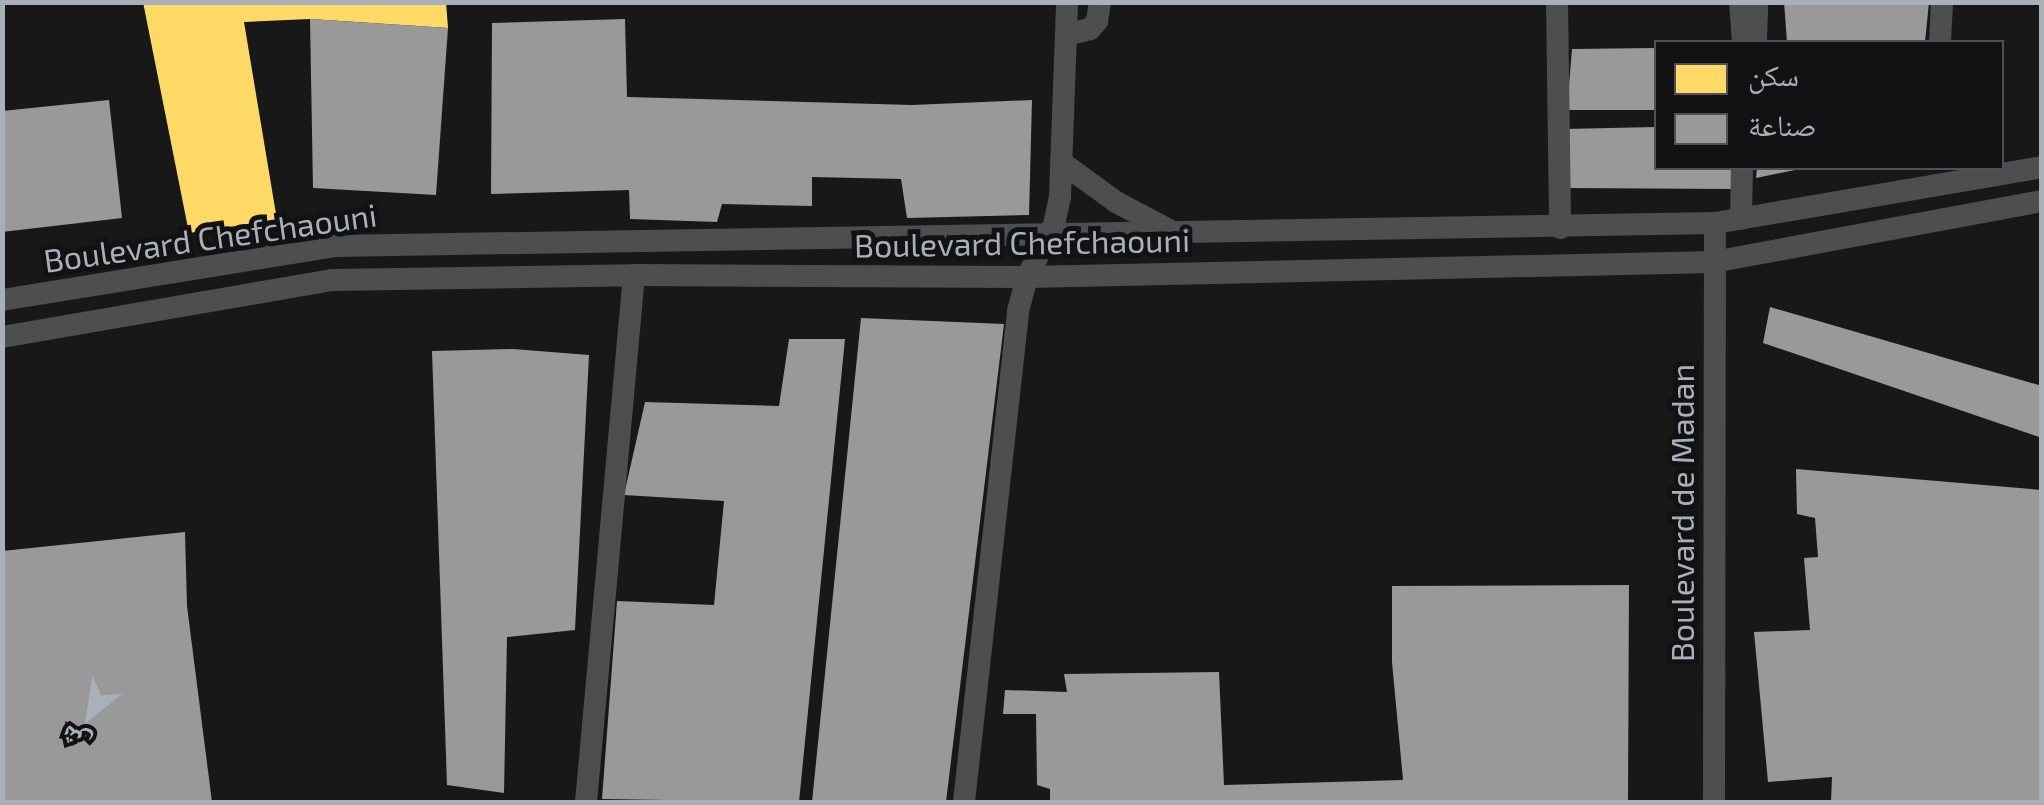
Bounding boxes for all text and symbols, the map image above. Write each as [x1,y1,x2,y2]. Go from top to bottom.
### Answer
legend [1654,40,2004,170]
text: سكن [1748,56,1799,92]
text: صناعة [1748,106,1817,142]
street label: Boulevard Chefchaouni [41,195,379,279]
street label: Boulevard Chefchaouni [854,220,1190,264]
street label: Boulevard de Madan [1662,364,1700,662]
north arrow [40,665,140,765]
text: ش [54,719,96,763]

